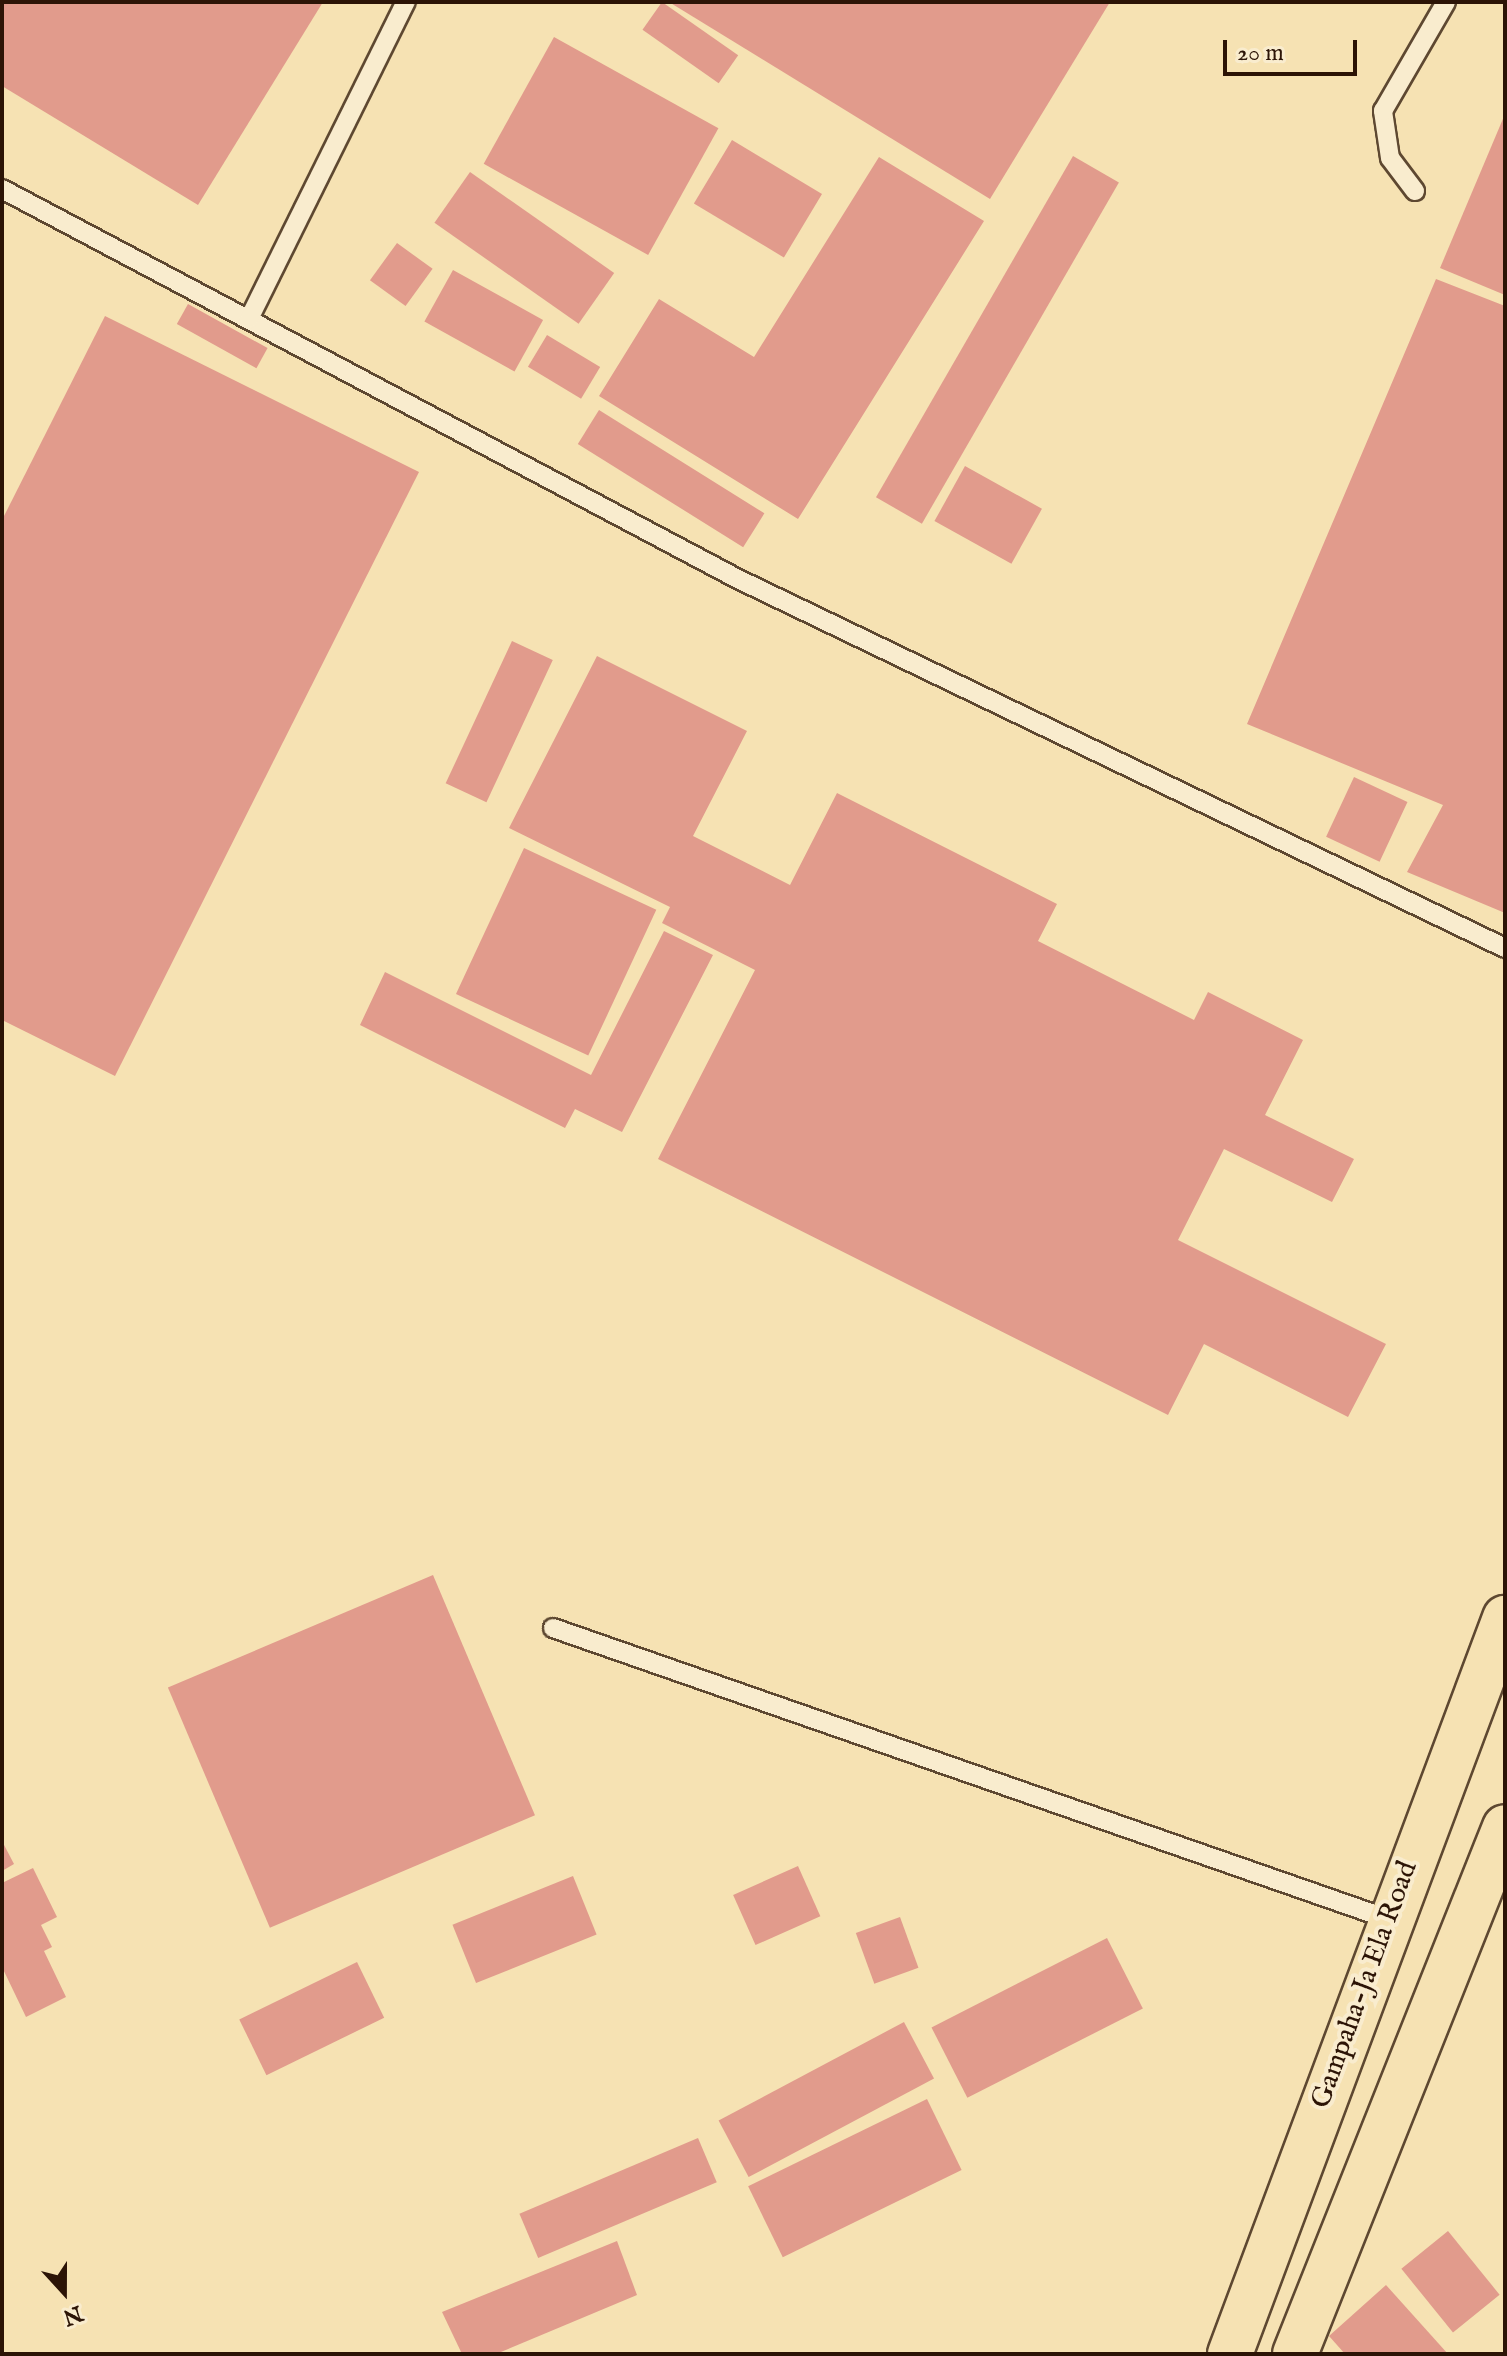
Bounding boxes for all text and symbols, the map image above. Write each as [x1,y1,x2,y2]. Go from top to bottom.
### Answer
scale bar [1227,24,1361,74]
text: 20 m [1237,38,1284,69]
street label: Gampaha-Ja Ela Road [1305,1857,1425,2113]
north arrow [24,2252,104,2332]
text: N [59,2298,87,2331]

